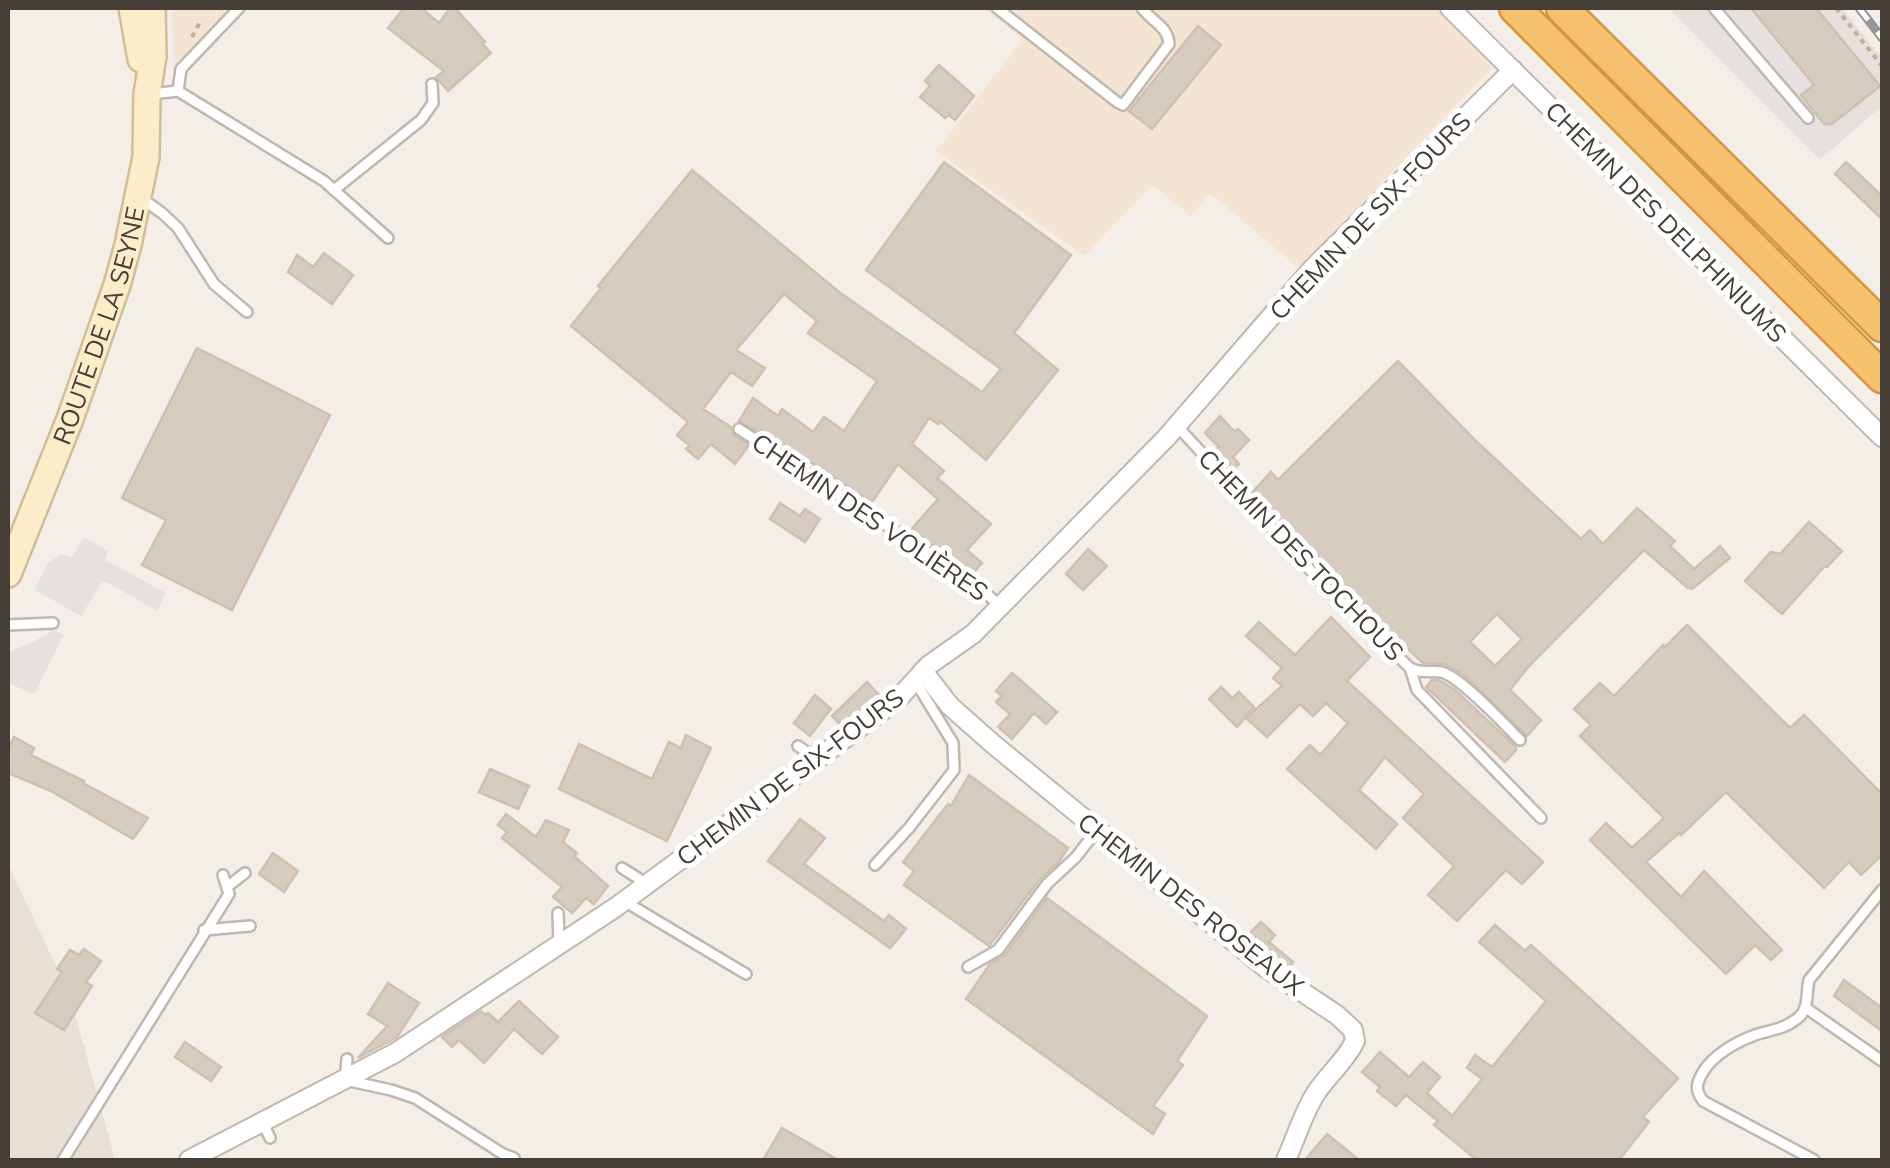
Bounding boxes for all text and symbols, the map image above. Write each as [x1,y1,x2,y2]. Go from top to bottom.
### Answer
street label: CHEMIN DES DELPHINIUMS [1539,94,1794,349]
street label: CHEMIN DE SIX-FOURS [1262,105,1477,326]
street label: ROUTE DE LA SEYNE [45,204,150,449]
street label: CHEMIN DES VOLIÈRES [746,426,994,607]
street label: CHEMIN DES TOCHOUS [1192,442,1410,667]
street label: CHEMIN DE SIX-FOURS [670,681,909,872]
street label: CHEMIN DES ROSEAUX [1072,806,1311,1002]

